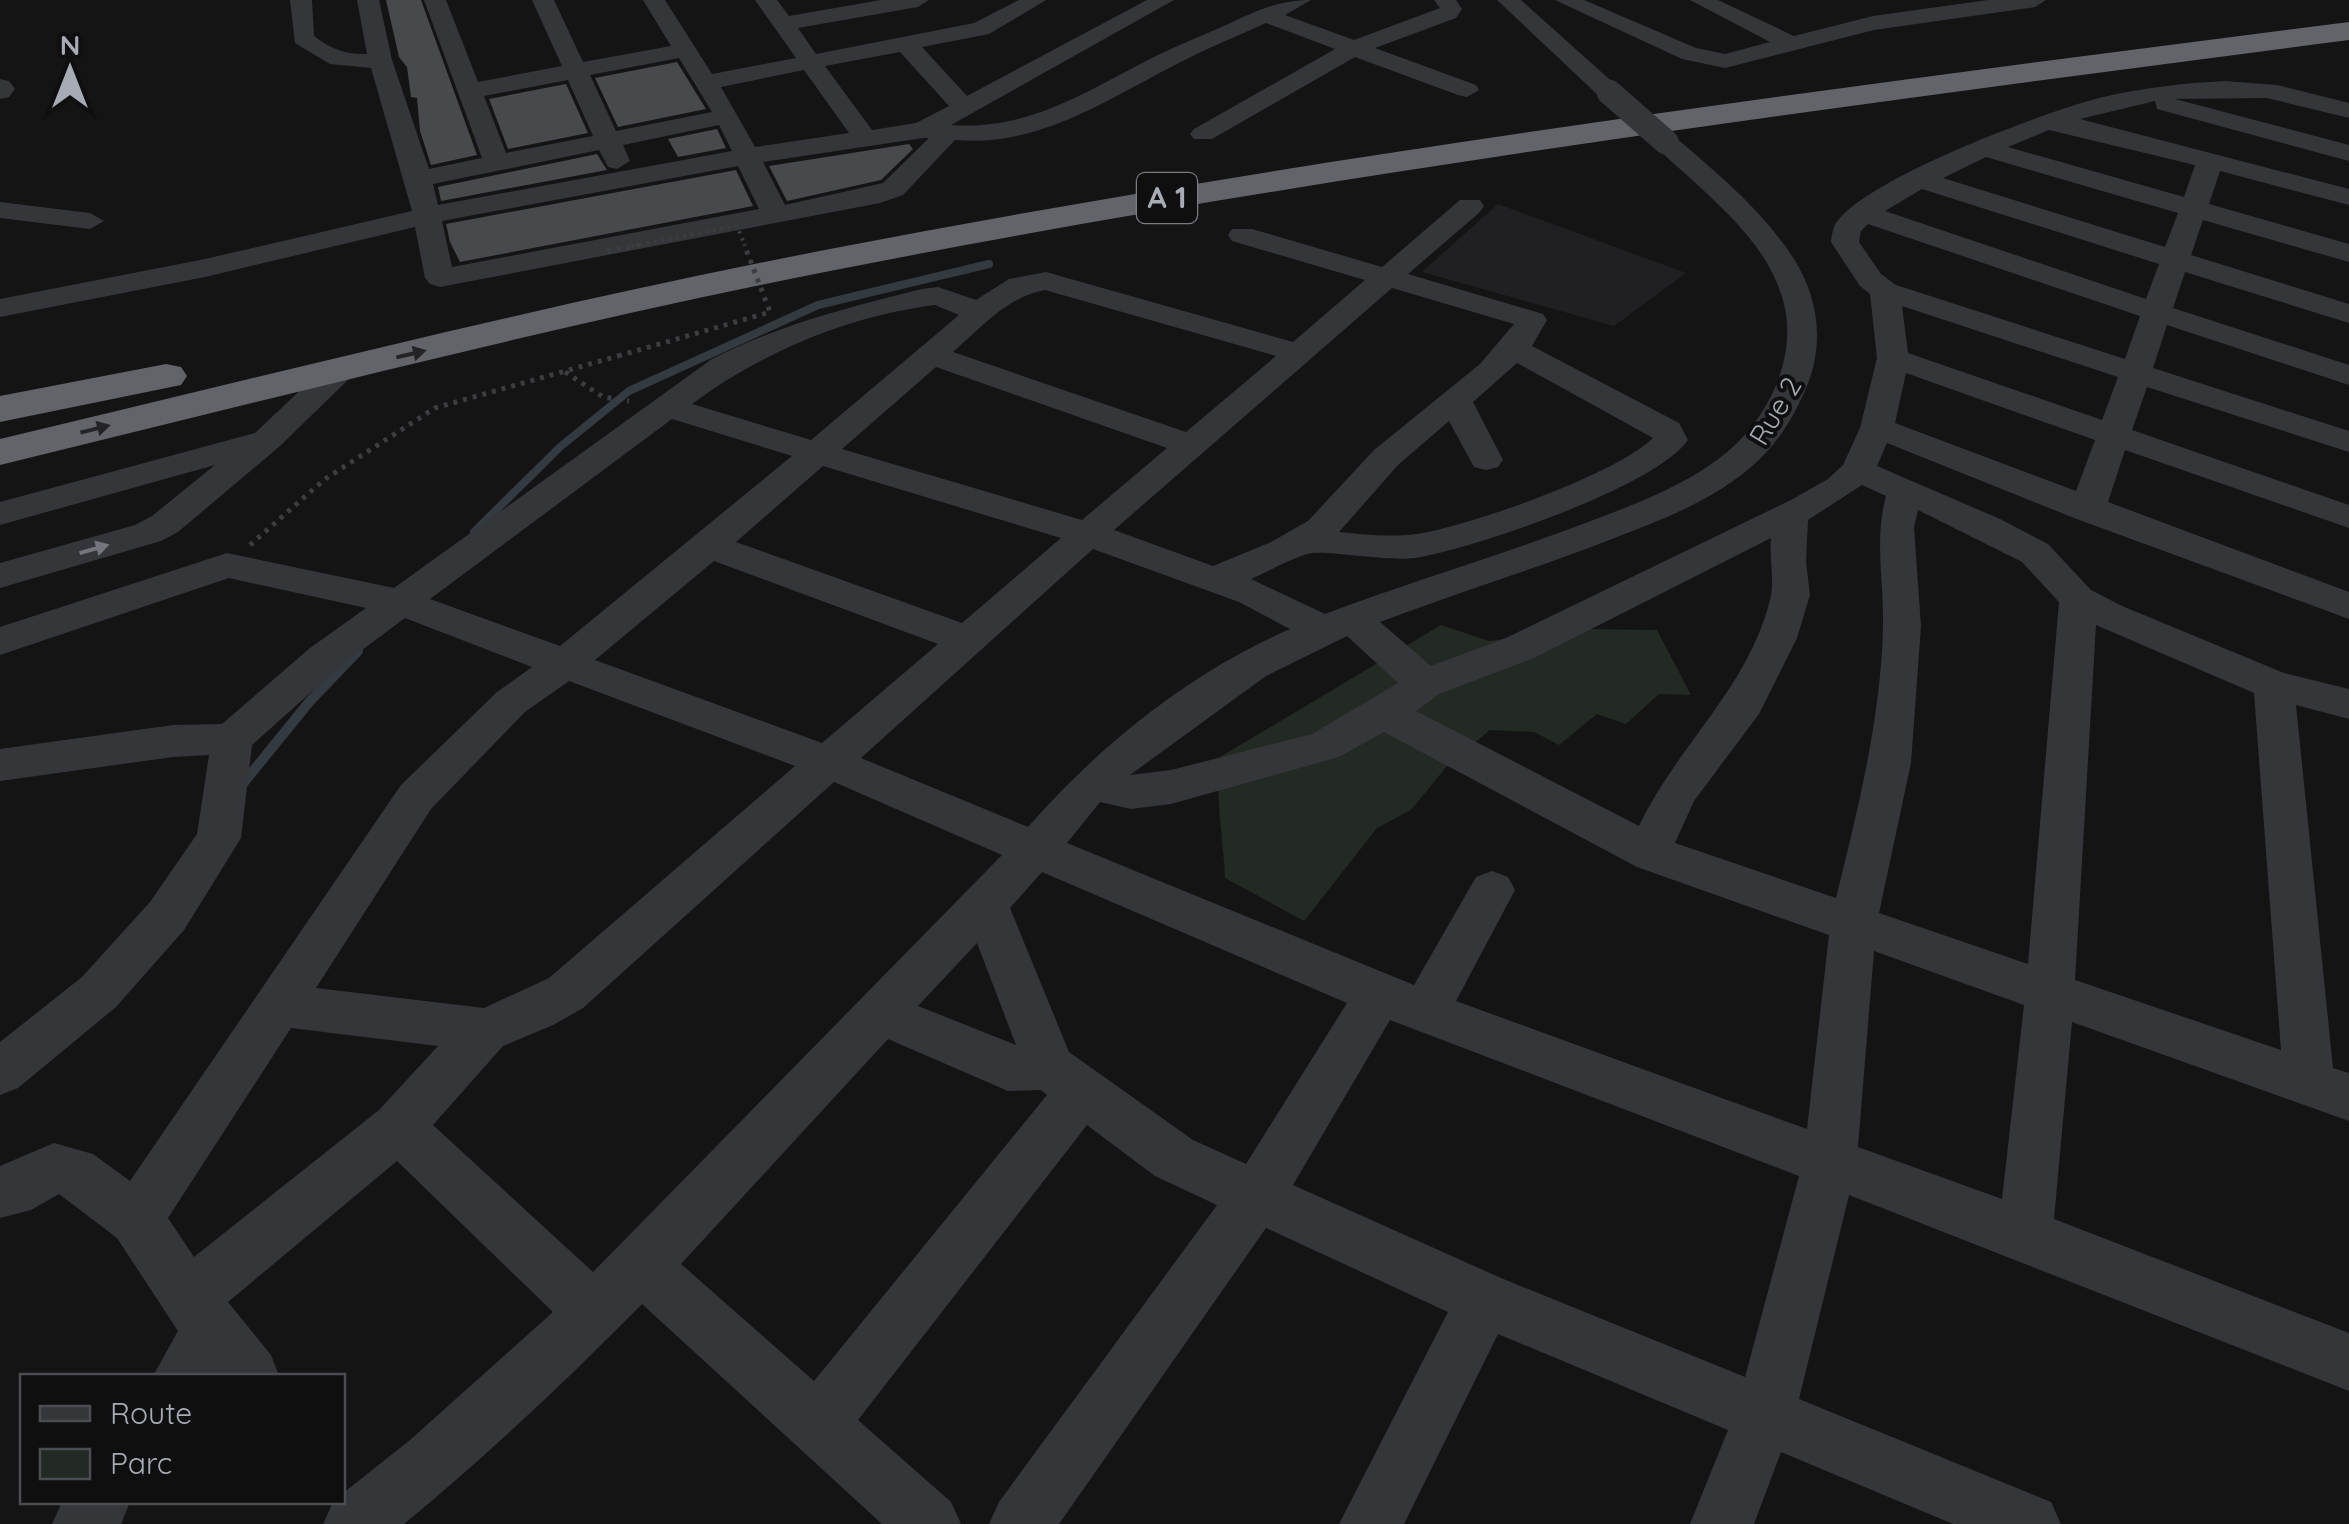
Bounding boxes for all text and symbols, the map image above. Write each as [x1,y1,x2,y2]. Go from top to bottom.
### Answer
north arrow [20,20,120,120]
text: N [60,27,80,62]
road number: A 1 [1137,173,1197,223]
one-way arrow [396,346,427,361]
street label: Rue 2 [1741,370,1808,451]
one-way arrow [80,421,111,436]
one-way arrow [79,541,109,556]
legend [20,1374,345,1504]
text: Route [110,1394,192,1432]
text: Parc [110,1444,172,1482]

